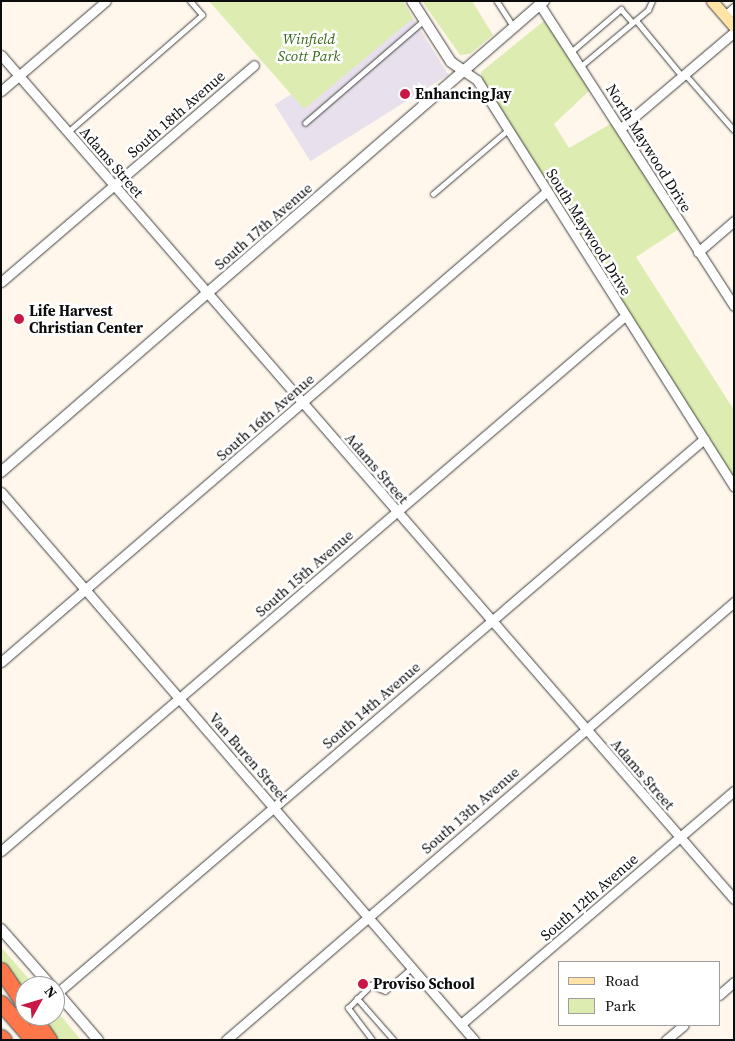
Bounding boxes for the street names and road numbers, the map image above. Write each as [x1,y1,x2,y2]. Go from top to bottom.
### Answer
street label: South 18th Avenue [123,67,229,161]
street label: North Maywood Drive [602,81,696,215]
street label: Adams Street [76,123,148,201]
street label: South Maywood Drive [543,165,635,299]
street label: South 17th Avenue [210,179,316,273]
street label: South 16th Avenue [212,370,318,464]
street label: Adams Street [341,429,413,507]
street label: South 15th Avenue [251,526,357,620]
street label: South 14th Avenue [318,658,424,752]
street label: Van Buren Street [205,709,293,805]
street label: Adams Street [607,735,679,813]
street label: South 13th Avenue [417,763,523,857]
street label: South 12th Avenue [536,850,642,944]

